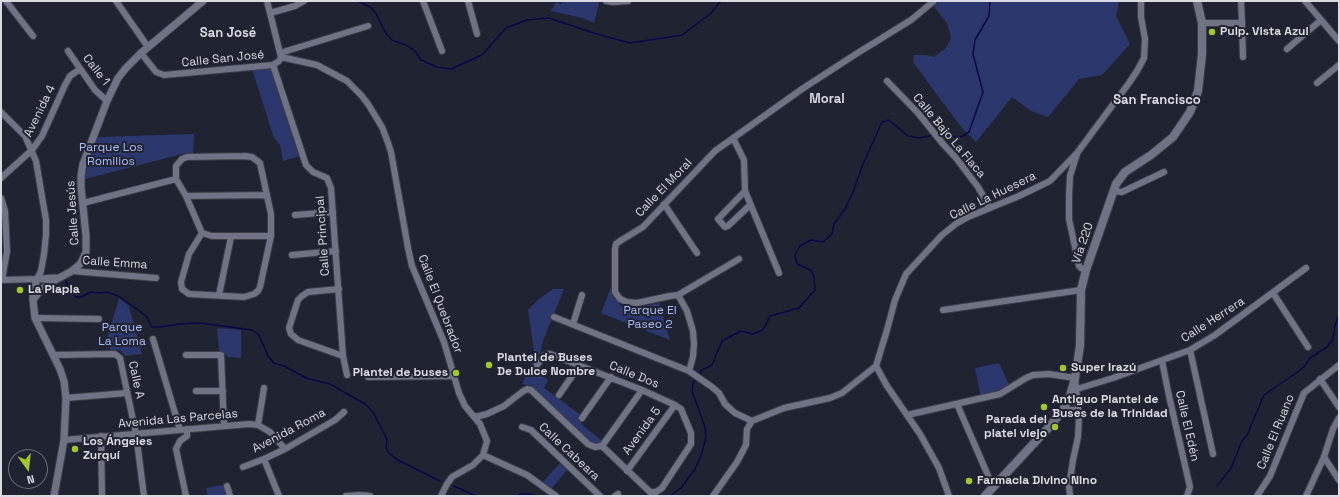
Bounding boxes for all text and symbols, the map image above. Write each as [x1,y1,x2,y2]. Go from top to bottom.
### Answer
district label: San José [200,25,256,41]
place label: Pulp. Vista Azul [1220,25,1309,39]
marker: Pulp. Vista Azul [1207,27,1217,37]
street label: Calle San José [181,48,265,70]
street label: Calle 1 [79,52,113,88]
street label: Avenida 4 [21,83,59,139]
district label: Moral [809,91,845,107]
street label: Calle Bajo La Flaca [910,91,988,181]
district label: San Francisco [1113,92,1201,108]
park label: Parque Los Romilios [79,141,143,169]
street label: Calle El Moral [633,156,695,220]
street label: Calle La Huesera [948,169,1038,223]
street label: Calle Jesús [64,180,82,246]
street label: Calle Principal [313,195,333,277]
street label: Vía 220 [1069,221,1097,265]
street label: Calle El Quebrador [415,253,465,355]
street label: Calle Emma [82,254,148,272]
place label: La Piapia [28,283,80,297]
marker: La Piapia [15,285,25,295]
street label: Calle Herrera [1179,294,1247,346]
park label: Parque El Paseo 2 [623,304,677,332]
park label: Parque La Loma [98,321,146,349]
place label: Plantel de Buses De Dulce Nombre [497,351,595,379]
street label: Calle Dos [607,359,661,391]
street label: Calle A [125,360,147,400]
marker: Plantel de Buses De Dulce Nombre [484,360,494,370]
place label: Super Irazú [1071,361,1136,375]
marker: Super Irazú [1058,363,1068,373]
place label: Plantel de buses [353,366,448,380]
marker: Plantel de buses [451,368,461,378]
street label: Calle El Edén [1172,389,1202,463]
street label: Calle El Ruano [1254,392,1298,472]
place label: Antiguo Plantel de Buses de la Trinidad [1052,393,1168,421]
marker: Antiguo Plantel de Buses de la Trinidad [1039,402,1049,412]
street label: Avenida 5 [620,404,664,458]
street label: Avenida Roma [250,406,328,456]
street label: Avenida Las Parcelas [118,407,238,431]
place label: Parada del platel viejo [984,413,1047,441]
street label: Calle Cabeara [535,420,603,484]
marker: Parada del platel viejo [1050,422,1060,432]
place label: Los Ángeles Zurquí [83,435,152,463]
marker: Los Ángeles Zurquí [70,444,80,454]
north arrow [8,449,48,489]
text: N [25,472,36,487]
place label: Farmacia Divino Nino [977,474,1097,488]
marker: Farmacia Divino Nino [964,476,974,486]

